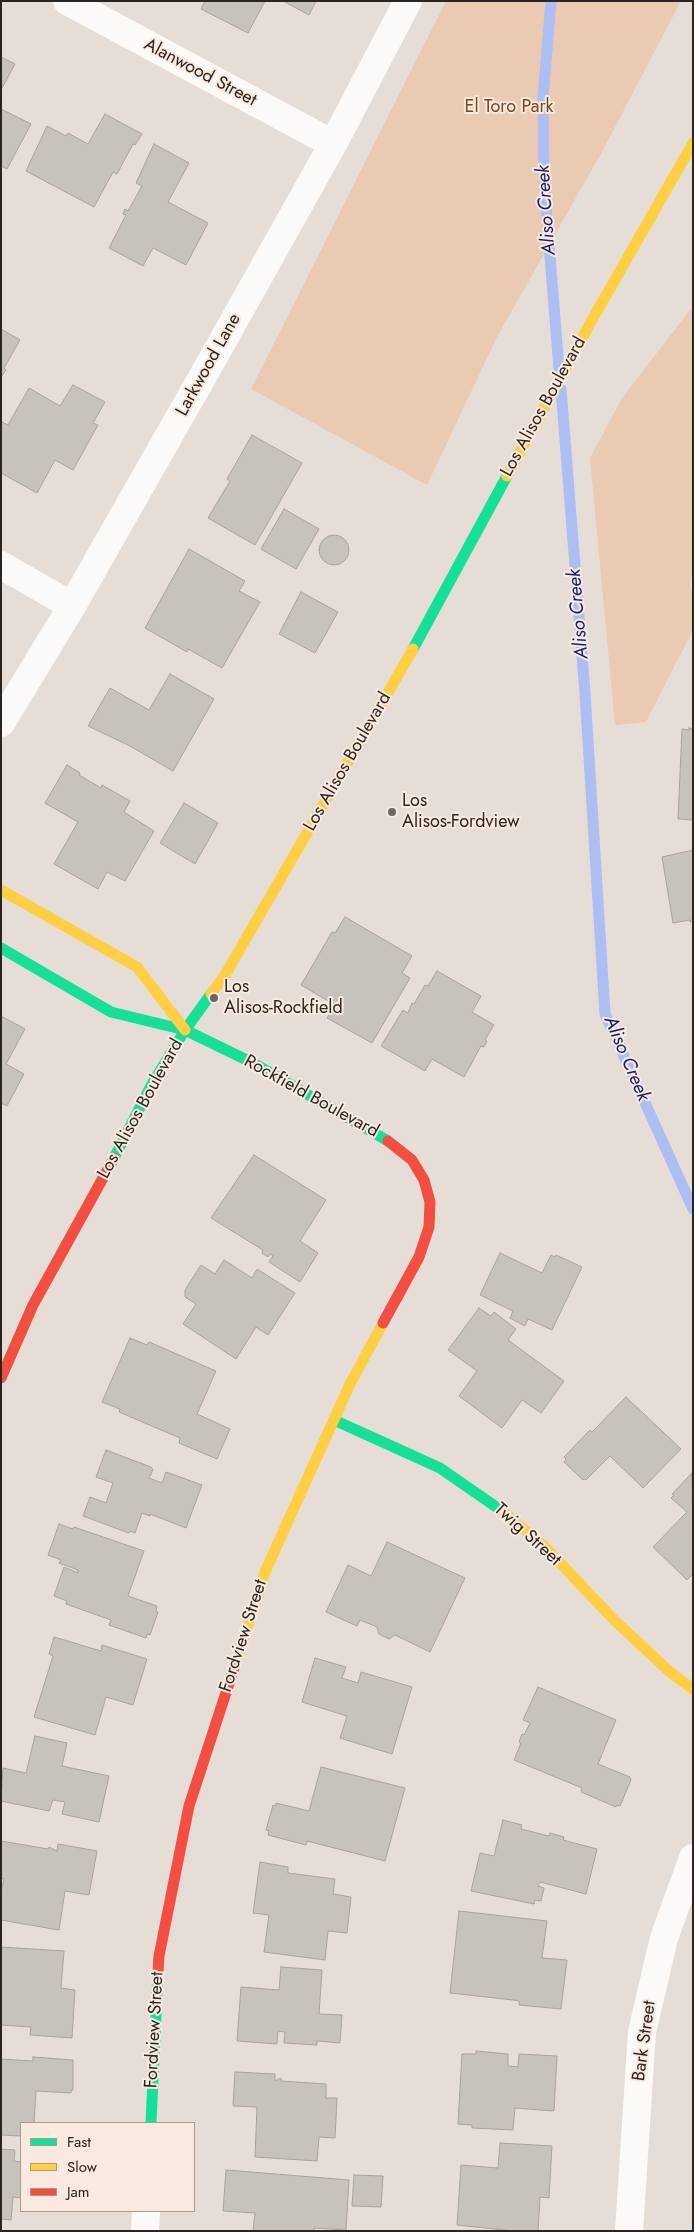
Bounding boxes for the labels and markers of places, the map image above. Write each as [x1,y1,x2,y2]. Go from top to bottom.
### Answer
place label: Los Alisos-Fordview [402,791,519,834]
marker: Los Alisos-Fordview [386,806,398,818]
place label: Los Alisos-Rockfield [224,977,343,1020]
marker: Los Alisos-Rockfield [208,992,220,1004]

